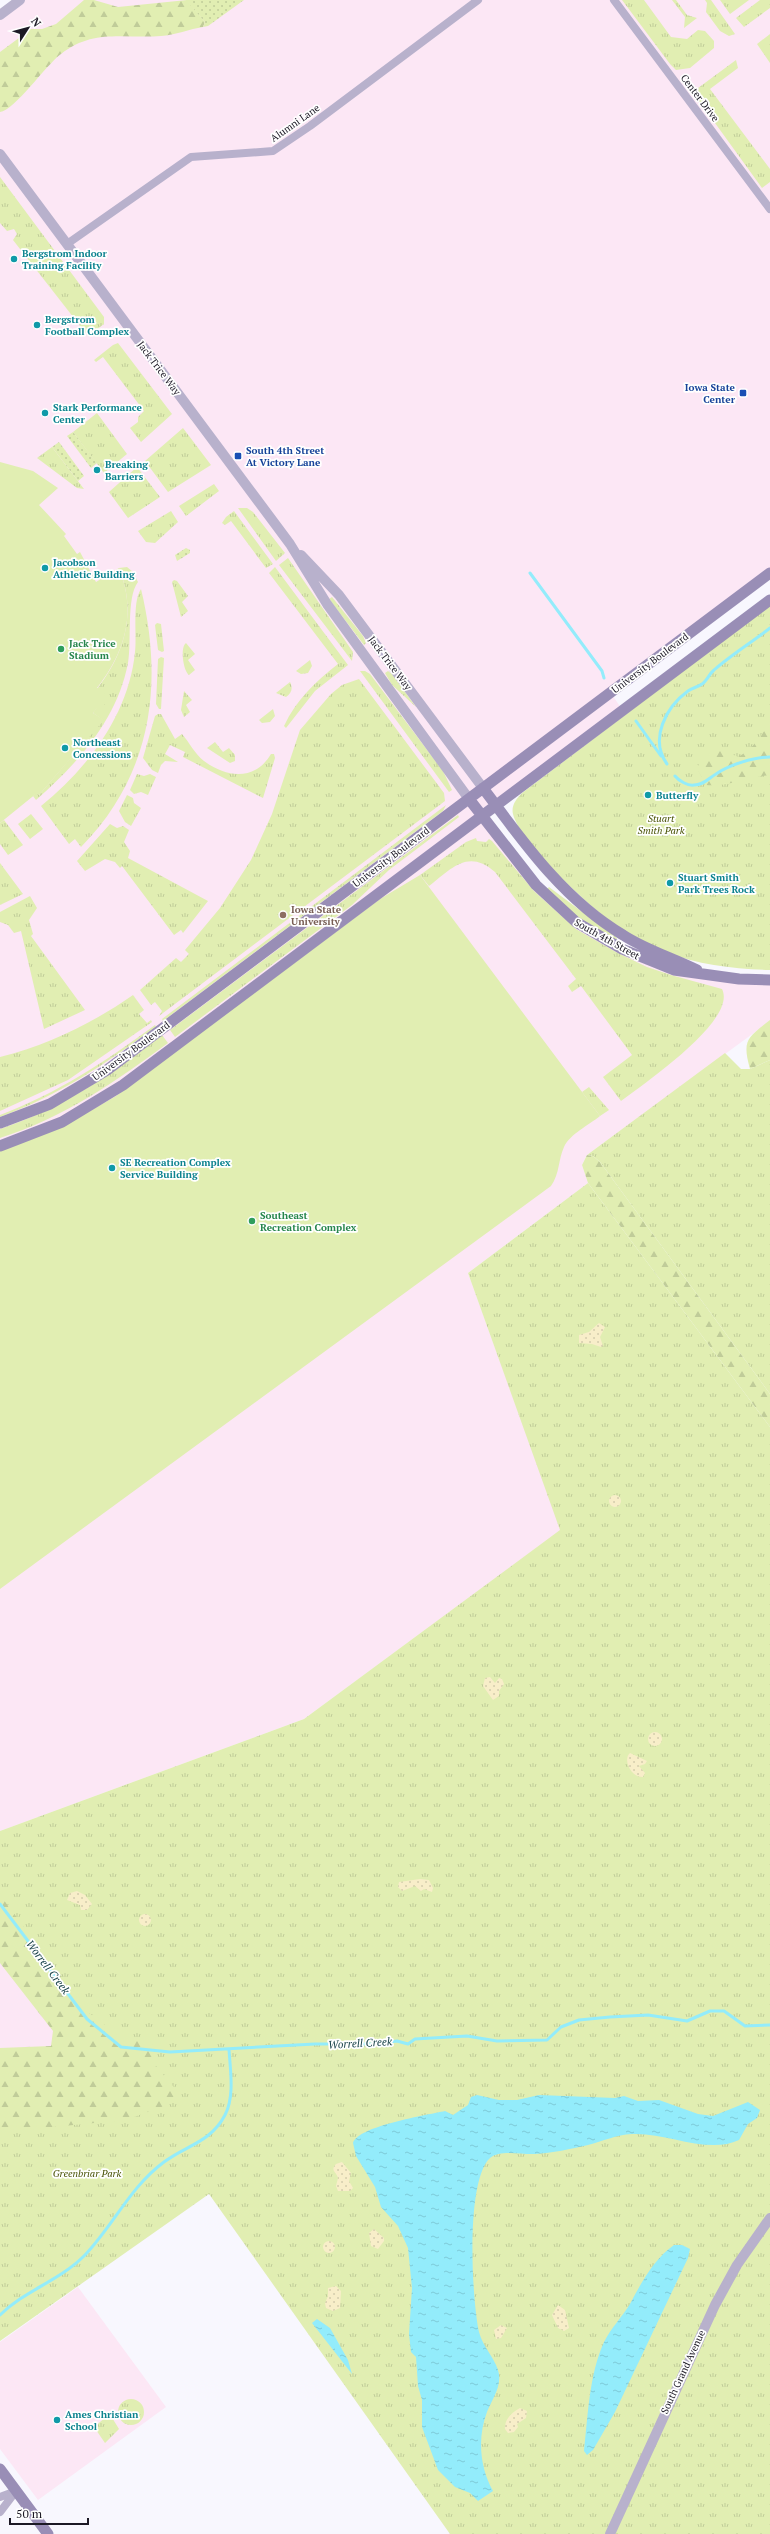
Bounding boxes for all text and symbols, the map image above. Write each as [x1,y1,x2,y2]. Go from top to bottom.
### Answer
north arrow [8,8,48,48]
text: N [28,15,45,30]
street label: Center Drive [678,72,722,124]
street label: Alumni Lane [268,101,322,145]
place label: Bergstrom Indoor Training Facility [22,247,108,272]
marker: Bergstrom Indoor Training Facility [9,254,19,264]
place label: Bergstrom Football Complex [45,313,129,338]
marker: Bergstrom Football Complex [32,320,42,330]
street label: Jack Trice Way [134,338,184,398]
place label: Iowa State Center [685,381,736,406]
marker: Iowa State Center [738,388,748,398]
place label: Stark Performance Center [53,401,143,426]
marker: Stark Performance Center [40,408,50,418]
place label: South 4th Street At Victory Lane [246,444,324,469]
marker: South 4th Street At Victory Lane [233,451,243,461]
place label: Breaking Barriers [105,458,148,483]
marker: Breaking Barriers [92,465,102,475]
place label: Jacobson Athletic Building [53,556,135,581]
marker: Jacobson Athletic Building [40,563,50,573]
street label: University Boulevard [609,630,691,696]
street label: Jack Trice Way [365,633,415,693]
place label: Jack Trice Stadium [69,637,116,662]
marker: Jack Trice Stadium [56,644,66,654]
place label: Northeast Concessions [73,736,131,761]
marker: Northeast Concessions [60,743,70,753]
place label: Butterfly [656,789,699,802]
marker: Butterfly [643,790,653,800]
park label: Stuart Smith Park [637,812,685,837]
street label: University Boulevard [350,824,432,890]
place label: Stuart Smith Park Trees Rock [678,871,755,896]
marker: Stuart Smith Park Trees Rock [665,878,675,888]
place label: Iowa State University [291,903,342,928]
marker: Iowa State University [278,910,288,920]
street label: South 4th Street [572,916,642,962]
street label: University Boulevard [90,1018,173,1084]
place label: SE Recreation Complex Service Building [120,1156,231,1181]
marker: SE Recreation Complex Service Building [107,1163,117,1173]
place label: Southeast Recreation Complex [260,1209,357,1234]
marker: Southeast Recreation Complex [247,1216,257,1226]
water label: Worrell Creek [23,1937,73,1997]
water label: Worrell Creek [328,2034,393,2052]
park label: Greenbriar Park [53,2167,121,2180]
street label: South Grand Avenue [658,2328,708,2416]
place label: Ames Christian School [65,2408,139,2433]
marker: Ames Christian School [52,2415,62,2425]
scale bar [10,2500,88,2526]
text: 50 m [16,2506,43,2521]

